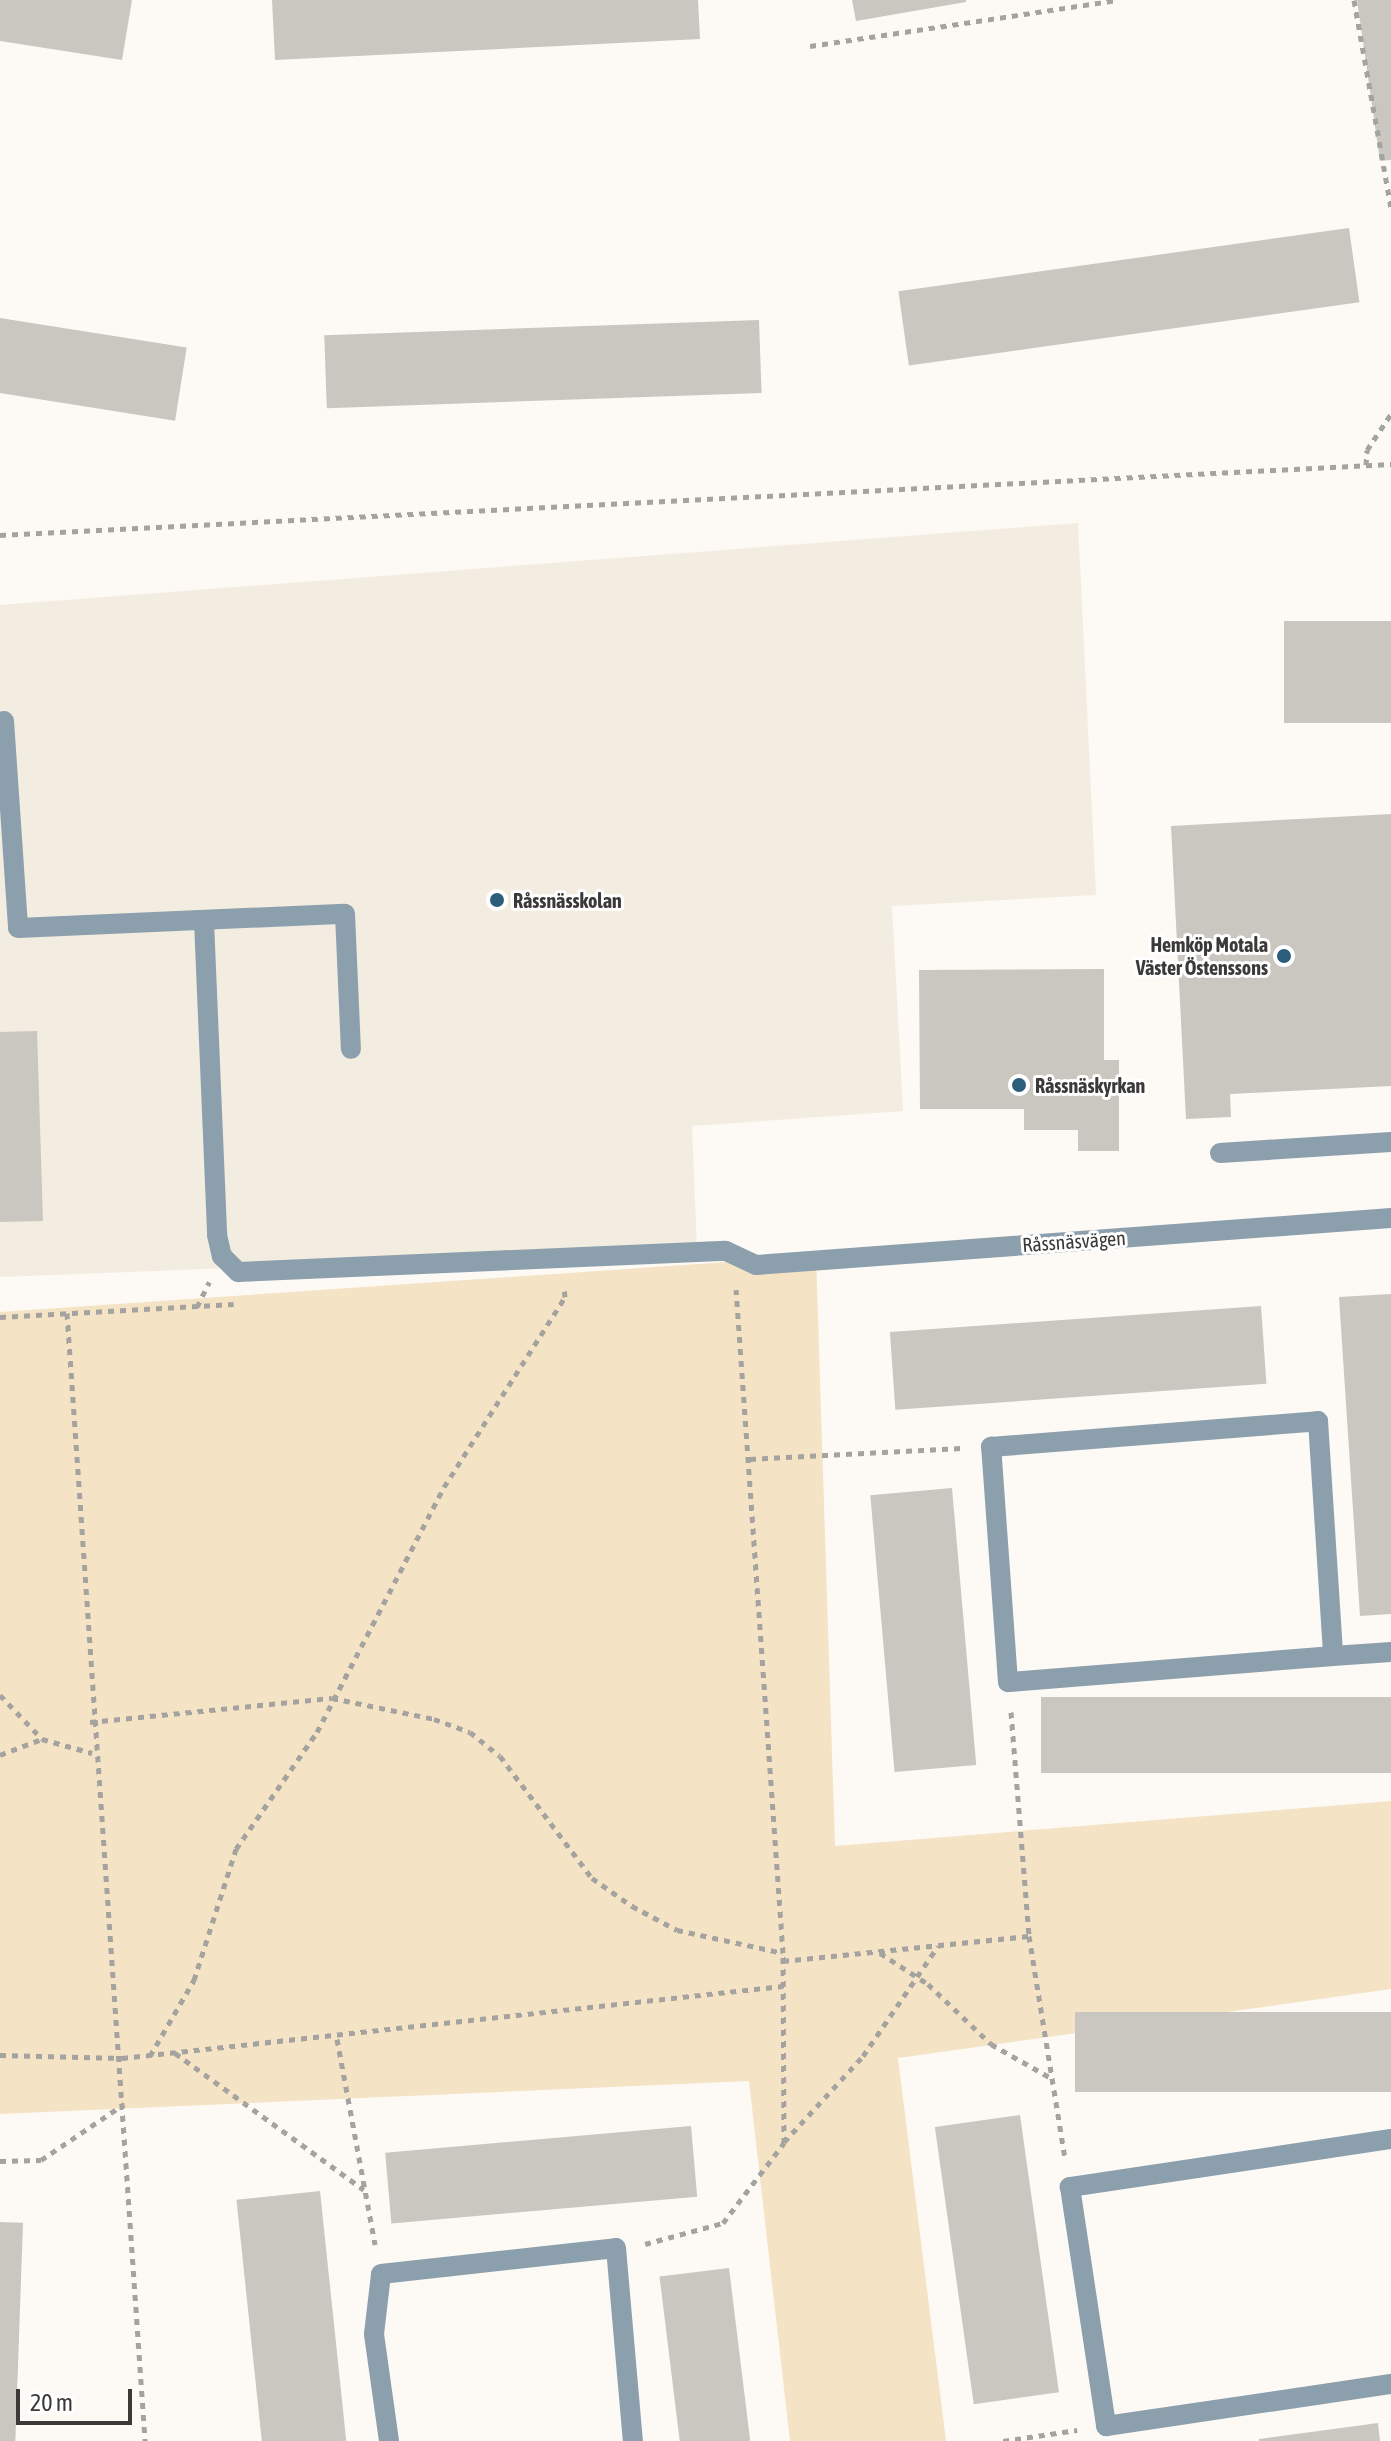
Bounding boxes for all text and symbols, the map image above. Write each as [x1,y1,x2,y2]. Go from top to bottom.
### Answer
place label: Råssnässkolan [513,888,622,912]
marker: Råssnässkolan [488,891,506,909]
place label: Hemköp Motala Väster Östenssons [1136,932,1268,979]
marker: Hemköp Motala Väster Östenssons [1275,947,1293,965]
place label: Råssnäskyrkan [1035,1073,1145,1097]
marker: Råssnäskyrkan [1010,1076,1028,1094]
street label: Råssnäsvägen [1021,1225,1127,1257]
scale bar [20,2373,136,2423]
text: 20 m [30,2389,73,2416]

